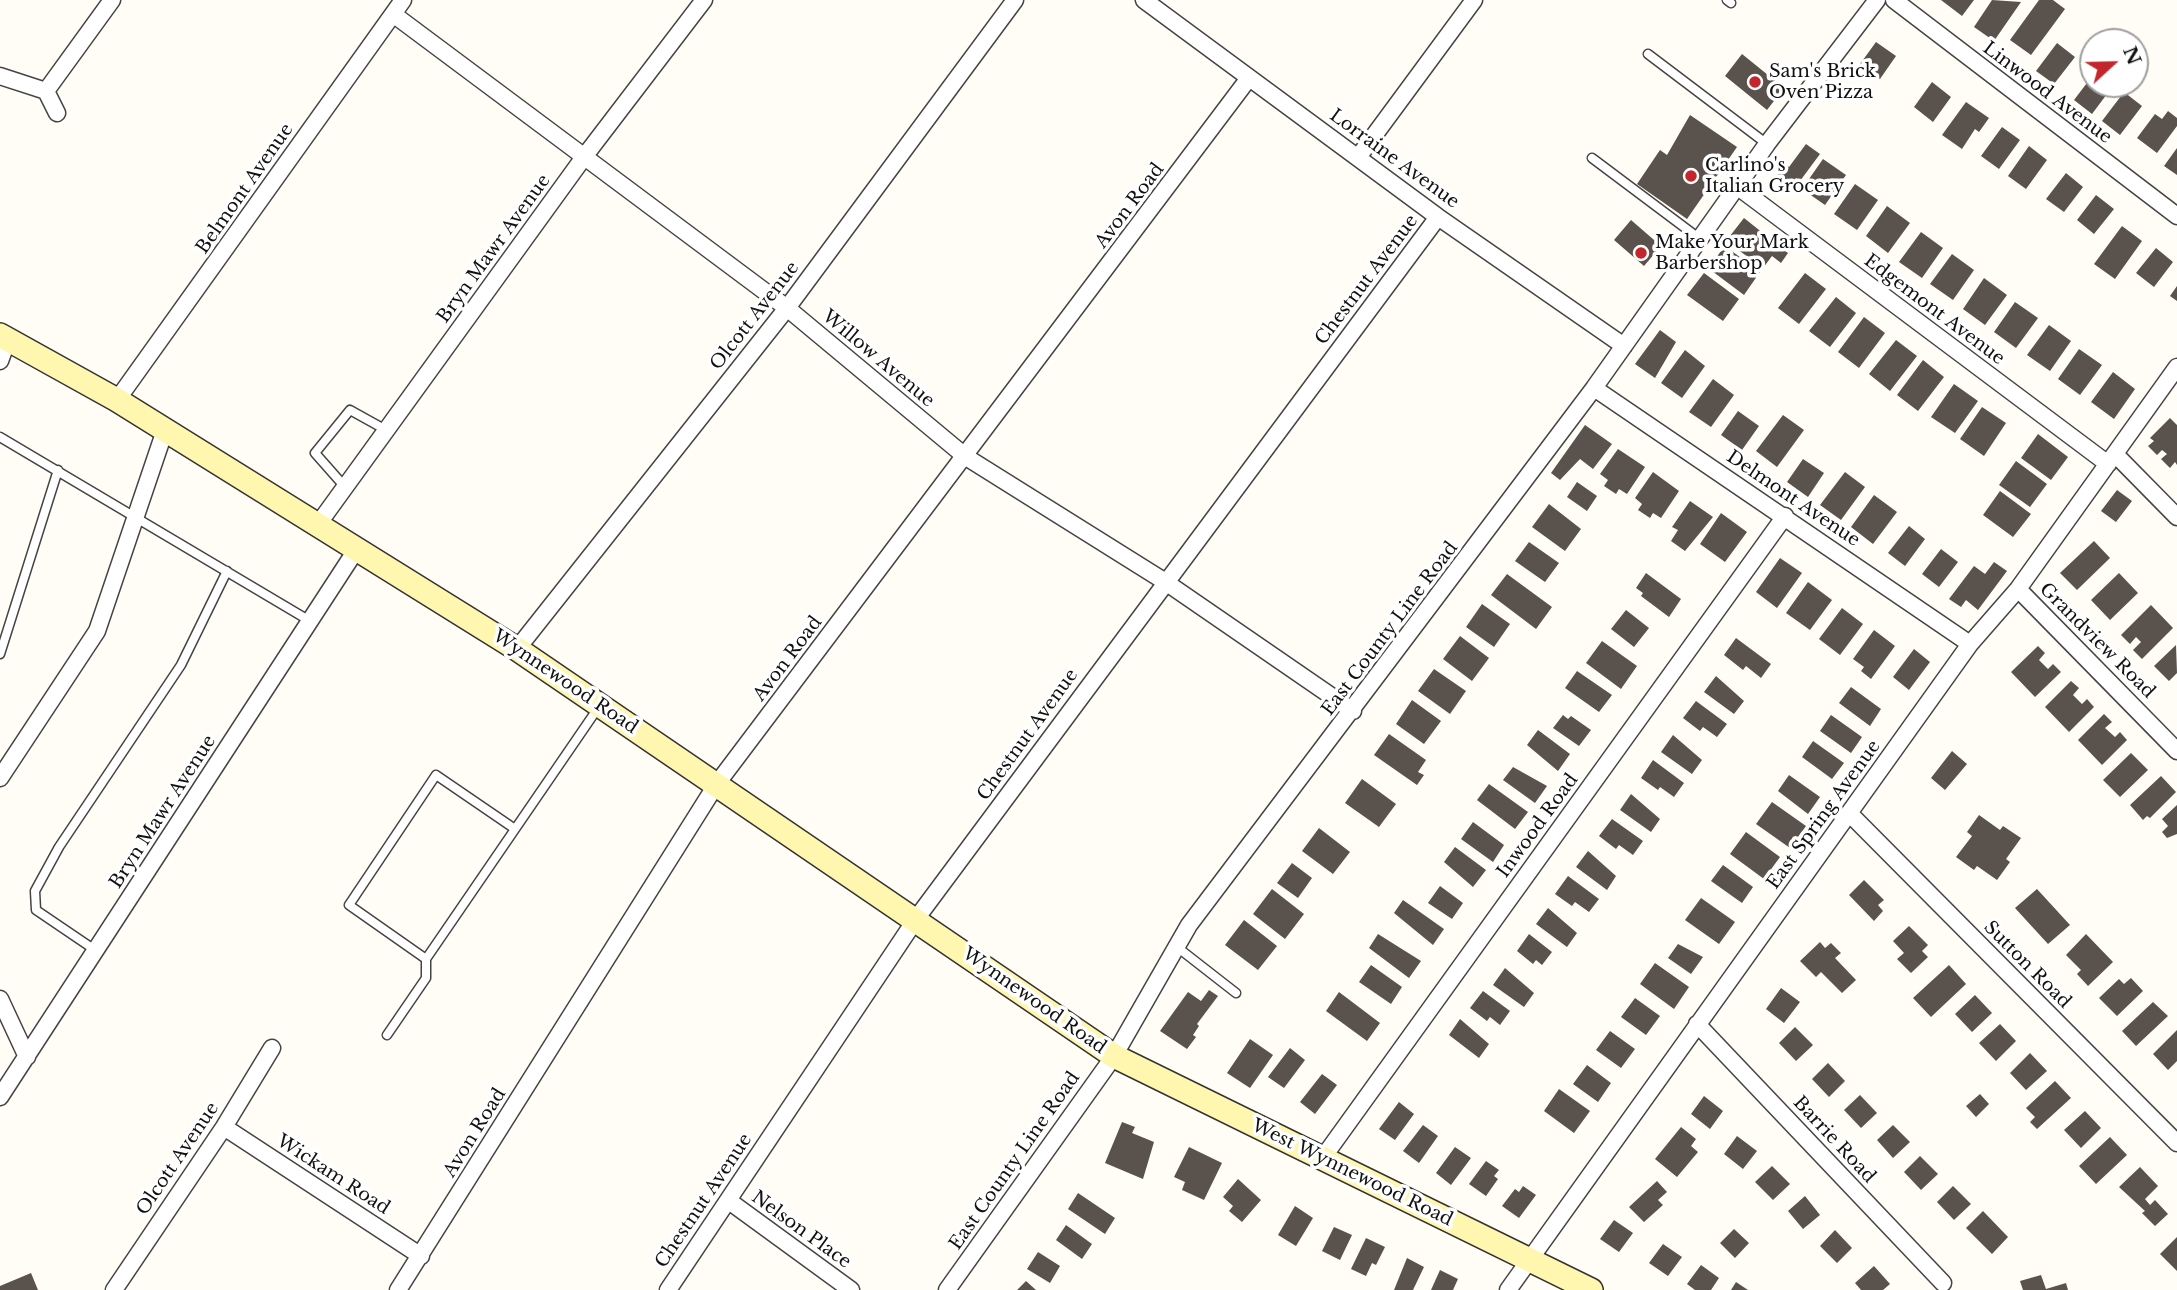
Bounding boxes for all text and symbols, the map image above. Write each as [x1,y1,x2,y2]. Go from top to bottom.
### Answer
north arrow [2079,28,2149,98]
street label: Linwood Avenue [1978,38,2116,148]
text: N [2118,43,2146,68]
place label: Sam's Brick Oven Pizza [1769,61,1876,104]
marker: Sam's Brick Oven Pizza [1747,74,1763,90]
street label: Lorraine Avenue [1325,105,1463,213]
street label: Belmont Avenue [192,120,298,258]
place label: Carlino's Italian Grocery [1705,155,1844,198]
street label: Avon Road [1091,159,1169,253]
marker: Carlino's Italian Grocery [1683,168,1699,184]
street label: Bryn Mawr Avenue [433,171,555,327]
street label: Chestnut Avenue [1311,211,1423,349]
place label: Make Your Mark Barbershop [1655,232,1809,274]
marker: Make Your Mark Barbershop [1633,245,1649,261]
street label: Edgemont Avenue [1860,250,2008,370]
street label: Olcott Avenue [706,258,804,374]
street label: Willow Avenue [818,306,938,412]
street label: Delmont Avenue [1722,446,1864,552]
street label: East County Line Road [1317,538,1463,720]
street label: Grandview Road [2035,579,2159,703]
street label: Avon Road [749,612,827,706]
street label: Wynnewood Road [488,625,642,739]
street label: Chestnut Avenue [973,665,1083,805]
street label: Bryn Mawr Avenue [105,731,221,893]
street label: East Spring Avenue [1763,736,1885,894]
street label: Inwood Road [1493,770,1583,882]
street label: Sutton Road [1979,917,2075,1013]
street label: Wynnewood Road [958,943,1110,1059]
street label: East County Line Road [945,1068,1085,1254]
street label: Avon Road [439,1085,511,1181]
street label: Barrie Road [1788,1092,1880,1188]
street label: Olcott Avenue [132,1098,224,1220]
street label: West Wynnewood Road [1248,1115,1456,1231]
street label: Wickam Road [273,1130,393,1220]
street label: Chestnut Avenue [651,1130,757,1272]
street label: Nelson Place [747,1187,855,1273]

